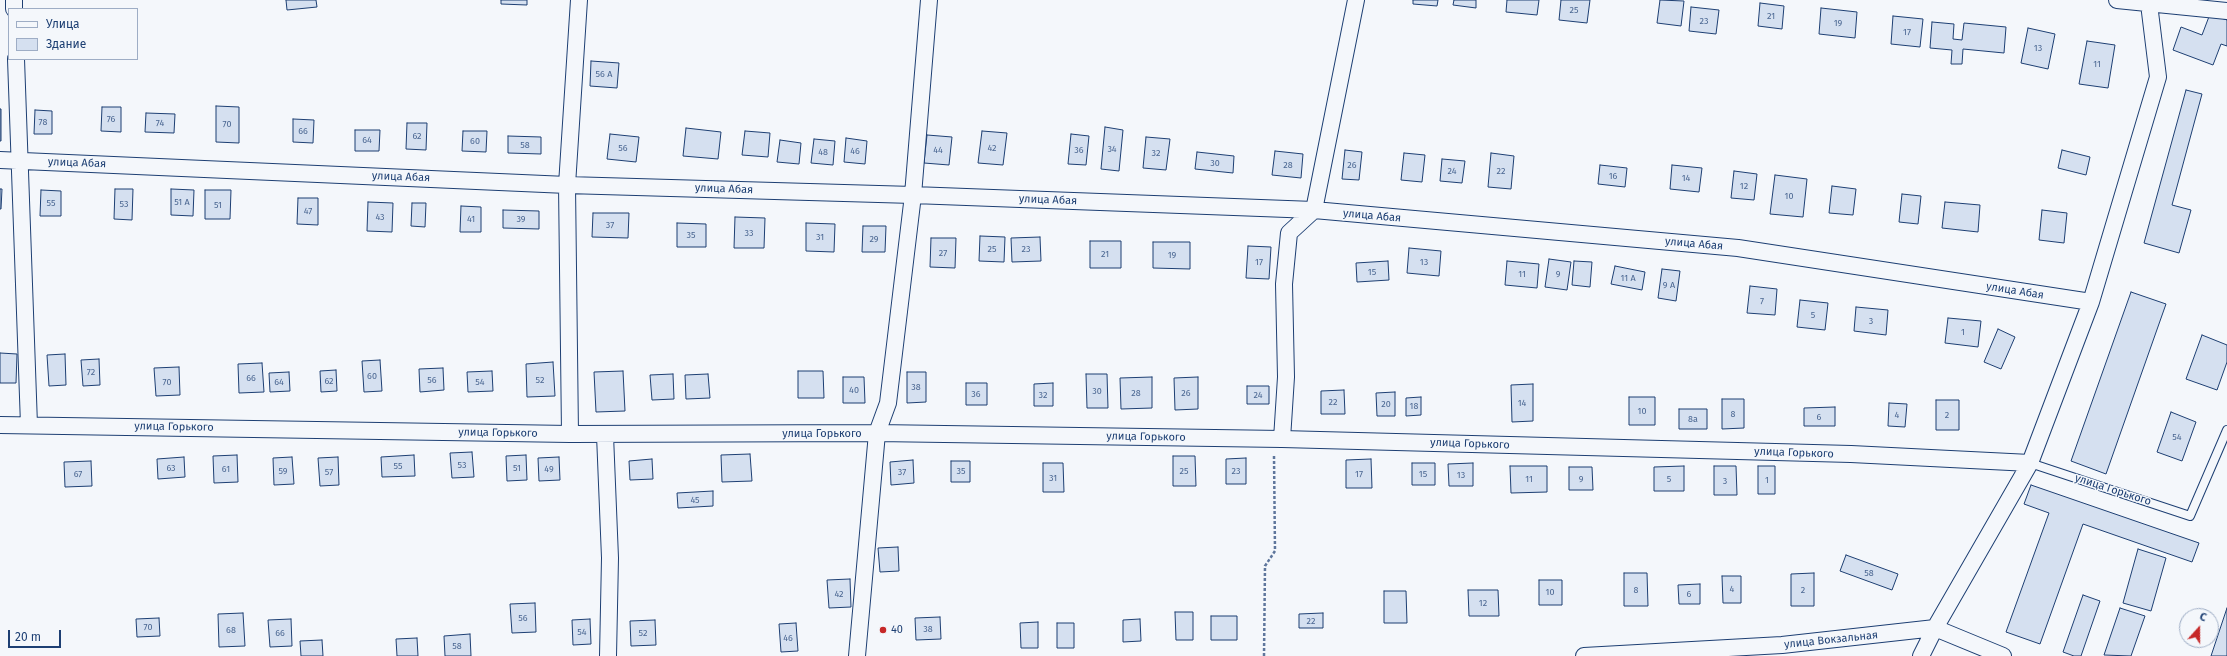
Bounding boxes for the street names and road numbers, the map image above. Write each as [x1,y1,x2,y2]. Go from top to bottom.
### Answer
street label: улица Абая [48,155,106,171]
street label: улица Абая [372,169,430,185]
street label: улица Абая [695,181,753,197]
street label: улица Абая [1019,192,1077,208]
street label: улица Абая [1342,207,1402,225]
street label: улица Абая [1664,235,1724,253]
street label: улица Абая [1985,280,2045,302]
street label: улица Горького [134,420,214,434]
street label: улица Горького [458,426,538,440]
street label: улица Горького [782,427,862,441]
street label: улица Горького [1106,430,1186,444]
street label: улица Горького [1430,436,1510,452]
street label: улица Горького [1754,445,1834,461]
street label: улица Горького [2073,471,2153,509]
street label: улица Вокзальная [1783,629,1879,651]

